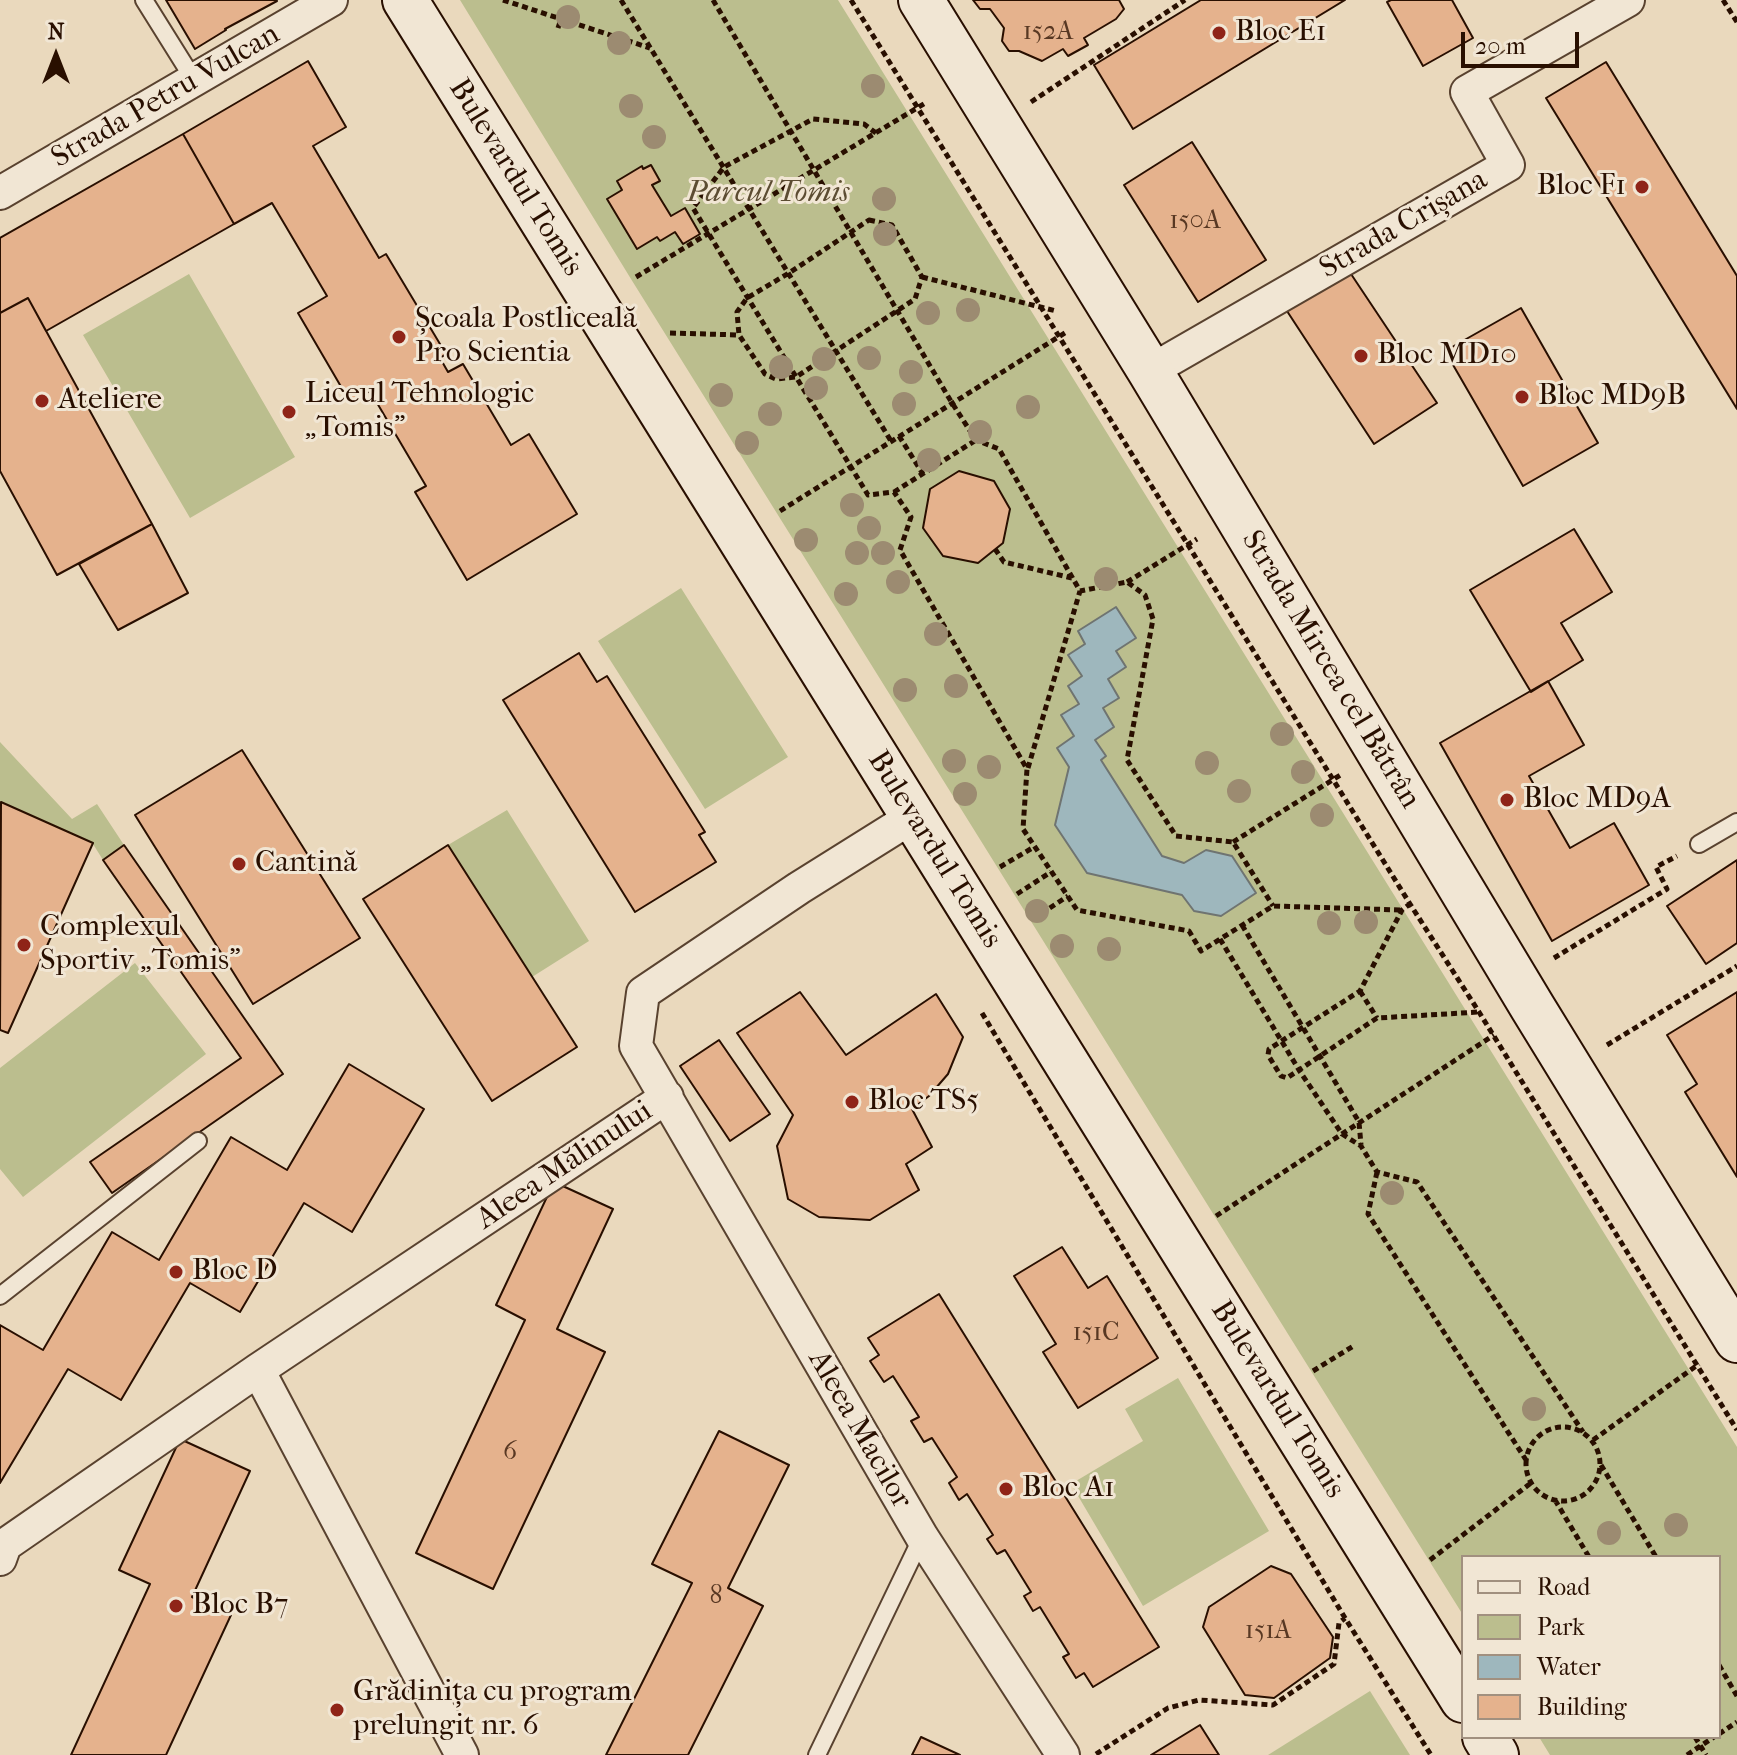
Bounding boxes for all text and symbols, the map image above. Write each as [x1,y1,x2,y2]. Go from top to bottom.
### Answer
place label: Bloc E1 [1235,15,1326,51]
north arrow [16,16,96,96]
scale bar [1465,16,1583,66]
street label: Strada Petru Vulcan [46,17,286,177]
house number: 152A [1023,17,1073,49]
text: N [48,19,64,45]
marker: Bloc E1 [1210,24,1228,42]
text: 20 m [1475,32,1526,60]
street label: Bulevardul Tomis [440,73,590,283]
street label: Strada Crișana [1314,163,1494,287]
place label: Bloc F1 [1537,169,1626,205]
park label: Parcul Tomis [687,176,849,212]
marker: Bloc F1 [1633,178,1651,196]
house number: 150A [1169,206,1221,238]
place label: Școala Postliceală Pro Scientia [415,302,637,372]
marker: Școala Postliceală Pro Scientia [390,328,408,346]
place label: Bloc MD10 [1377,338,1517,374]
marker: Bloc MD10 [1352,347,1370,365]
place label: Liceul Tehnologic „Tomis” [305,377,534,448]
place label: Bloc MD9B [1538,379,1686,415]
place label: Ateliere [58,383,162,419]
marker: Bloc MD9B [1513,388,1531,406]
marker: Ateliere [33,392,51,410]
marker: Liceul Tehnologic „Tomis” [280,403,298,421]
street label: Strada Mircea cel Bătrân [1233,525,1427,815]
street label: Bulevardul Tomis [859,745,1009,955]
place label: Bloc MD9A [1523,782,1671,818]
marker: Bloc MD9A [1498,791,1516,809]
place label: Cantină [255,846,357,882]
marker: Cantină [230,855,248,873]
place label: Complexul Sportiv „Tomis” [40,910,241,980]
marker: Complexul Sportiv „Tomis” [15,936,33,954]
place label: Bloc TS5 [868,1084,979,1120]
marker: Bloc TS5 [843,1093,861,1111]
street label: Aleea Mălinului [470,1094,660,1238]
place label: Bloc D [192,1254,277,1290]
marker: Bloc D [167,1263,185,1281]
street label: Bulevardul Tomis [1202,1295,1352,1505]
house number: 151C [1072,1318,1120,1350]
street label: Aleea Macilor [799,1344,919,1516]
house number: 6 [503,1437,517,1469]
place label: Bloc A1 [1022,1471,1115,1507]
marker: Bloc A1 [997,1480,1015,1498]
legend [1461,1555,1721,1739]
text: Road [1537,1573,1590,1601]
house number: 8 [709,1581,723,1613]
place label: Bloc B7 [192,1588,288,1624]
marker: Bloc B7 [167,1597,185,1615]
text: Park [1537,1613,1585,1641]
house number: 151A [1245,1616,1291,1648]
text: Water [1537,1653,1601,1681]
place label: Grădinița cu program prelungit nr. 6 [353,1675,632,1746]
text: Building [1537,1693,1627,1721]
marker: Grădinița cu program prelungit nr. 6 [328,1701,346,1719]

